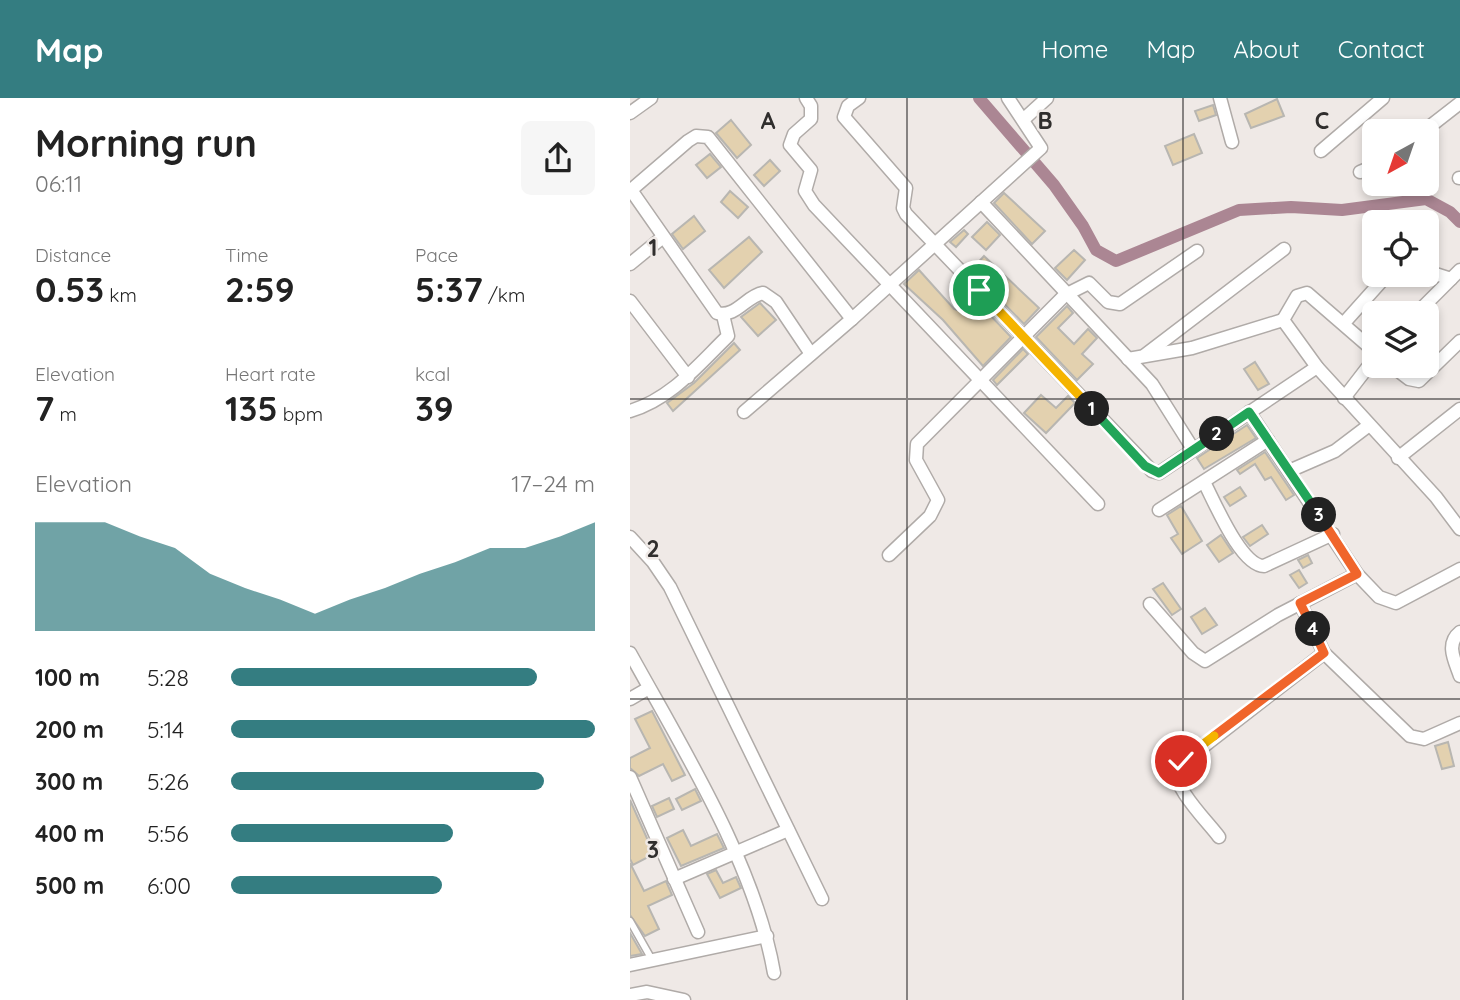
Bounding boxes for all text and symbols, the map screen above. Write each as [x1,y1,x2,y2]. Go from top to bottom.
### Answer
text: Map [35,29,103,70]
text: Home [1041,34,1108,64]
text: Map [1146,34,1195,64]
text: About [1233,34,1300,64]
text: Contact [1338,34,1425,64]
text: A [761,106,776,135]
text: B [1037,106,1053,135]
text: C [1315,106,1329,135]
text: Morning run [35,119,257,167]
north arrow [1362,119,1438,196]
map controls [1362,119,1439,378]
button: share [521,121,595,195]
text: 06:11 [35,169,82,198]
button: locate [1362,210,1439,287]
text: 1 [649,233,657,262]
text: Distance [35,243,111,267]
text: Time [225,243,269,267]
text: Pace [415,243,458,267]
pin [949,260,1009,320]
text: 0.53 [35,267,104,311]
text: 2:59 [225,267,295,311]
text: 5:37 [415,267,483,311]
icon: arrive [960,271,998,309]
text: km [104,283,137,307]
text: /km [483,283,525,307]
button: layers [1362,301,1439,378]
text: Elevation [35,362,115,386]
text: Heart rate [225,362,316,386]
text: kcal [415,362,450,386]
text: 7 [35,386,54,430]
text: 135 [225,386,278,430]
text: 39 [415,386,454,430]
pin: 1 [1074,392,1110,426]
text: 1 [1088,396,1095,420]
text: m [54,402,77,426]
text: bpm [278,402,323,426]
pin: 2 [1200,416,1234,452]
text: 2 [1211,421,1222,445]
text: Elevation [35,469,132,498]
text: 17–24 m [511,469,595,498]
pin: 3 [1302,498,1336,532]
text: 3 [1313,502,1324,526]
text: 2 [646,534,660,563]
pin: 4 [1296,612,1330,646]
text: 4 [1307,616,1318,640]
text: 100 m [35,663,100,692]
text: 5:28 [147,663,189,692]
text: 200 m [35,715,104,744]
text: 5:14 [147,715,184,744]
pin [1151,731,1211,791]
icon: check [1162,742,1200,780]
text: 300 m [35,767,103,796]
text: 5:26 [147,767,189,796]
text: 400 m [35,819,104,848]
text: 5:56 [147,819,189,848]
text: 3 [647,835,659,864]
text: 500 m [35,871,104,900]
text: 6:00 [147,871,191,900]

